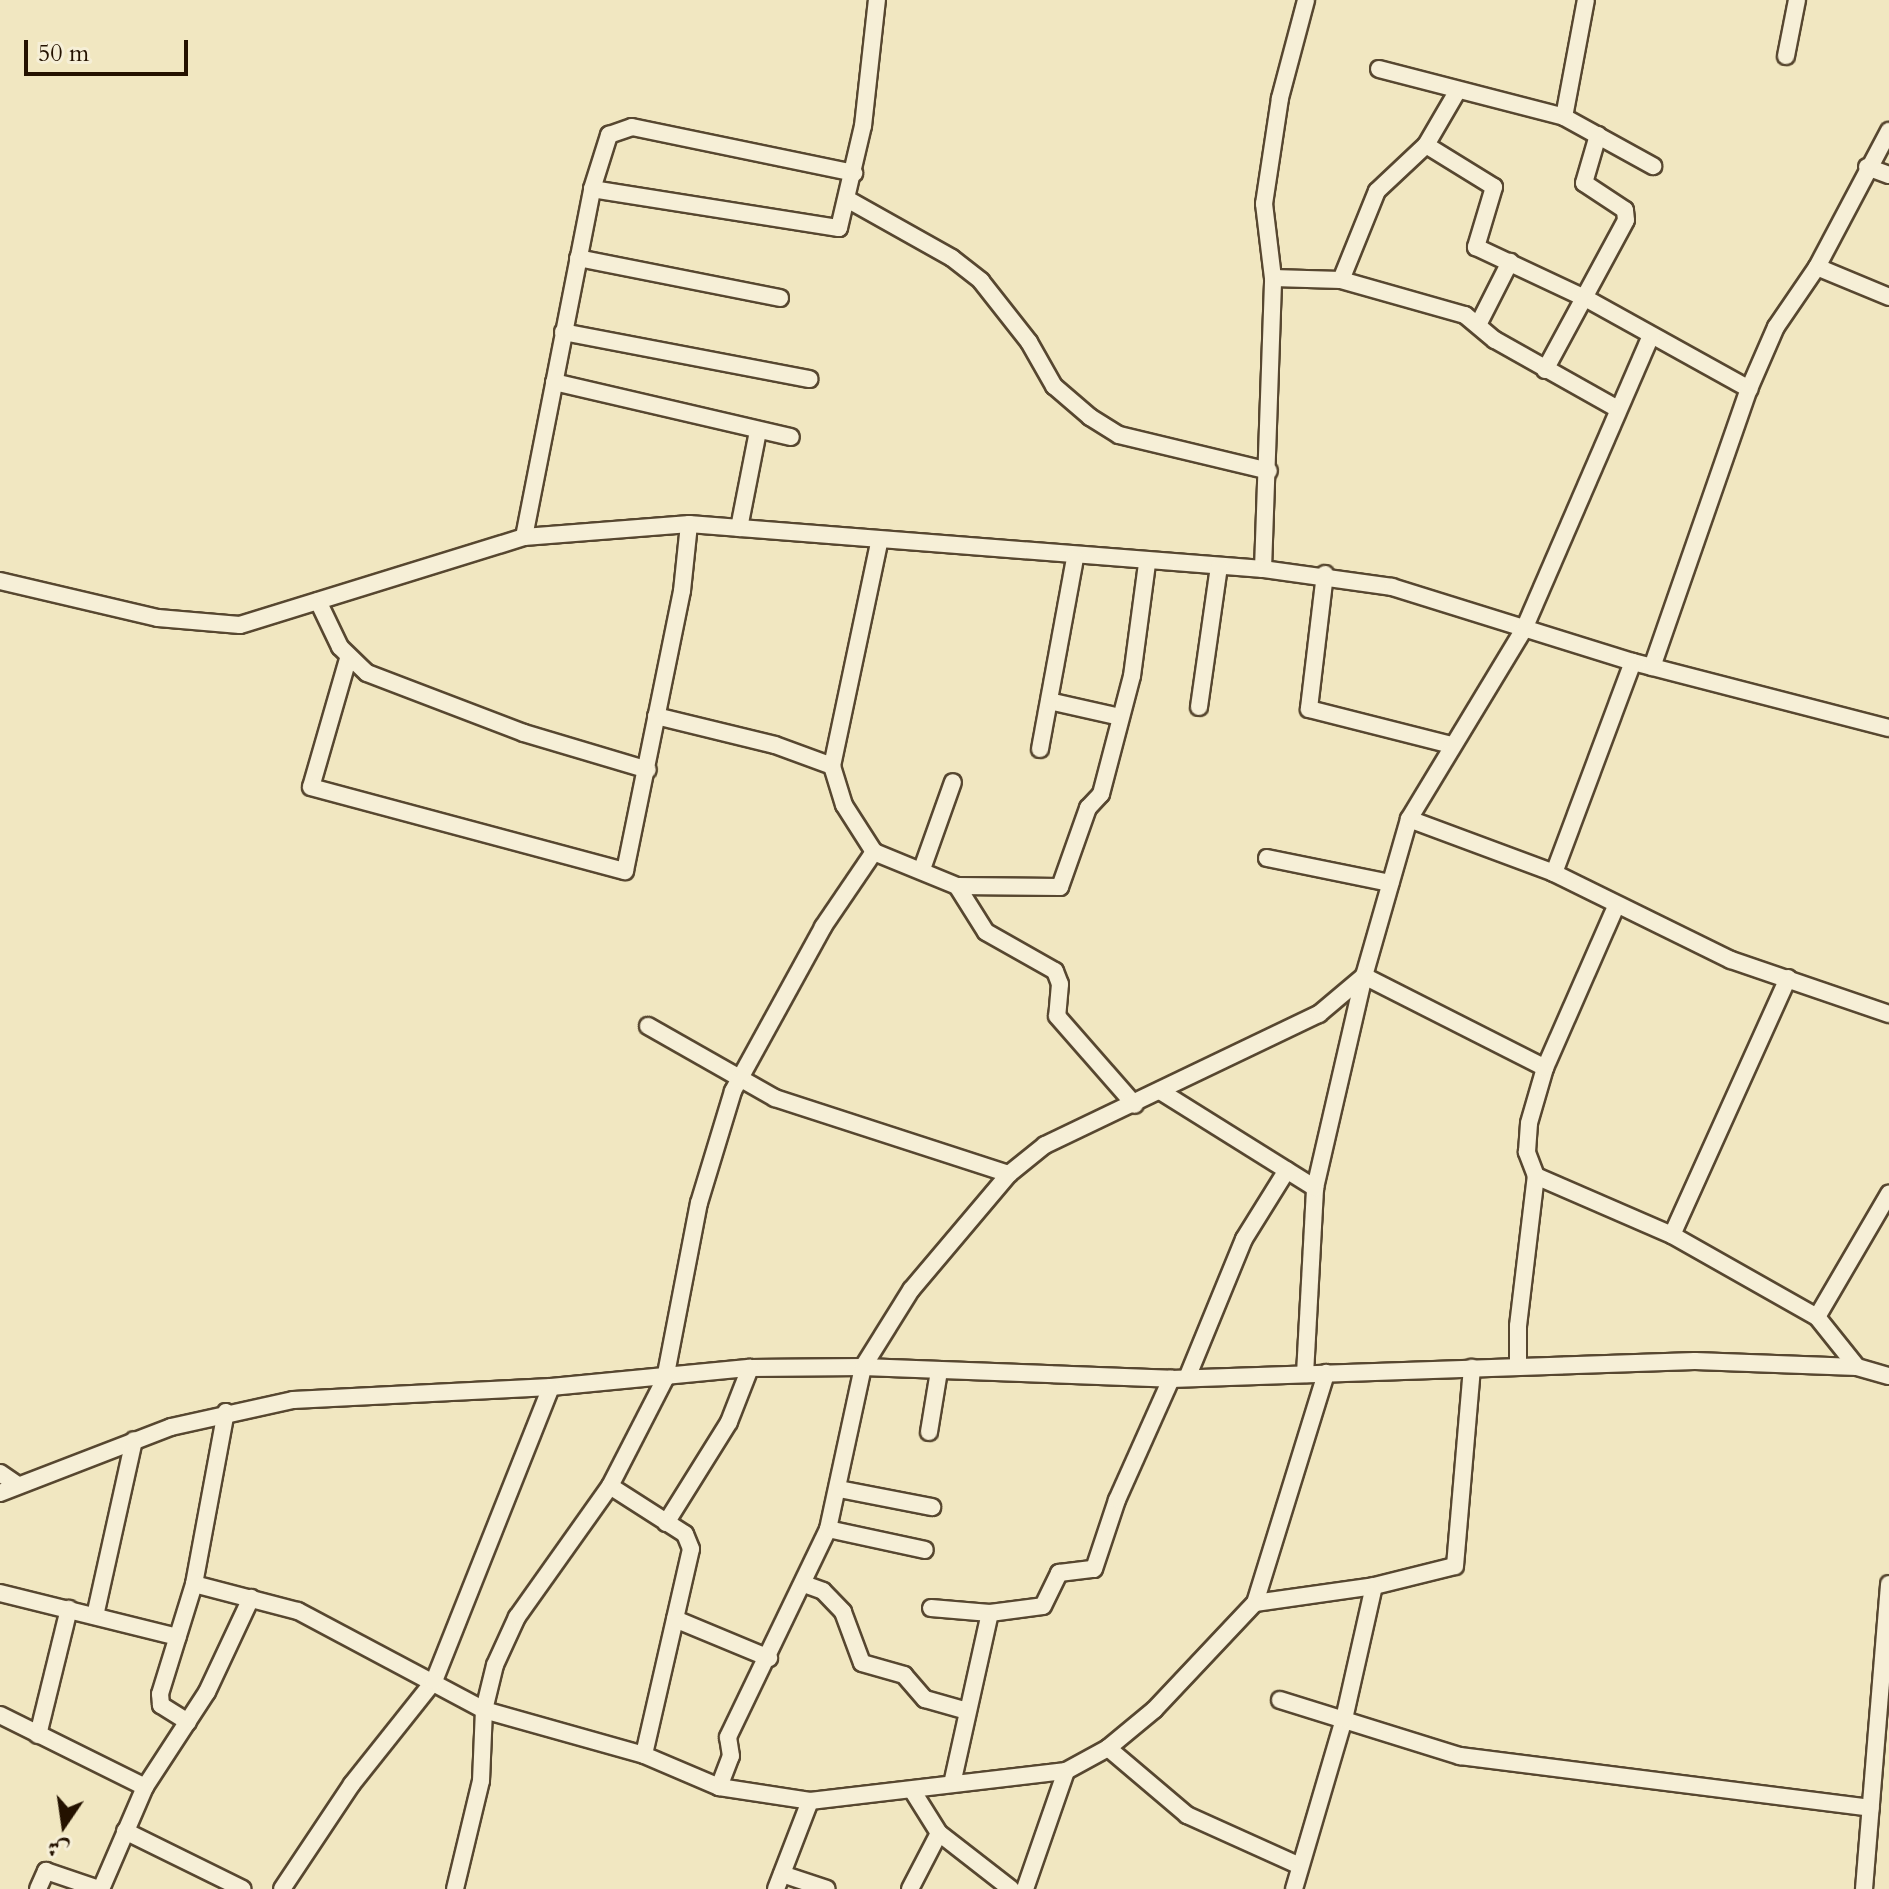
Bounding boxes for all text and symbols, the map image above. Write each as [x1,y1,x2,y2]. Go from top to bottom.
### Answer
scale bar [28,24,192,74]
text: 50 m [38,37,89,70]
north arrow [24,1785,104,1865]
text: ش [45,1831,73,1865]

